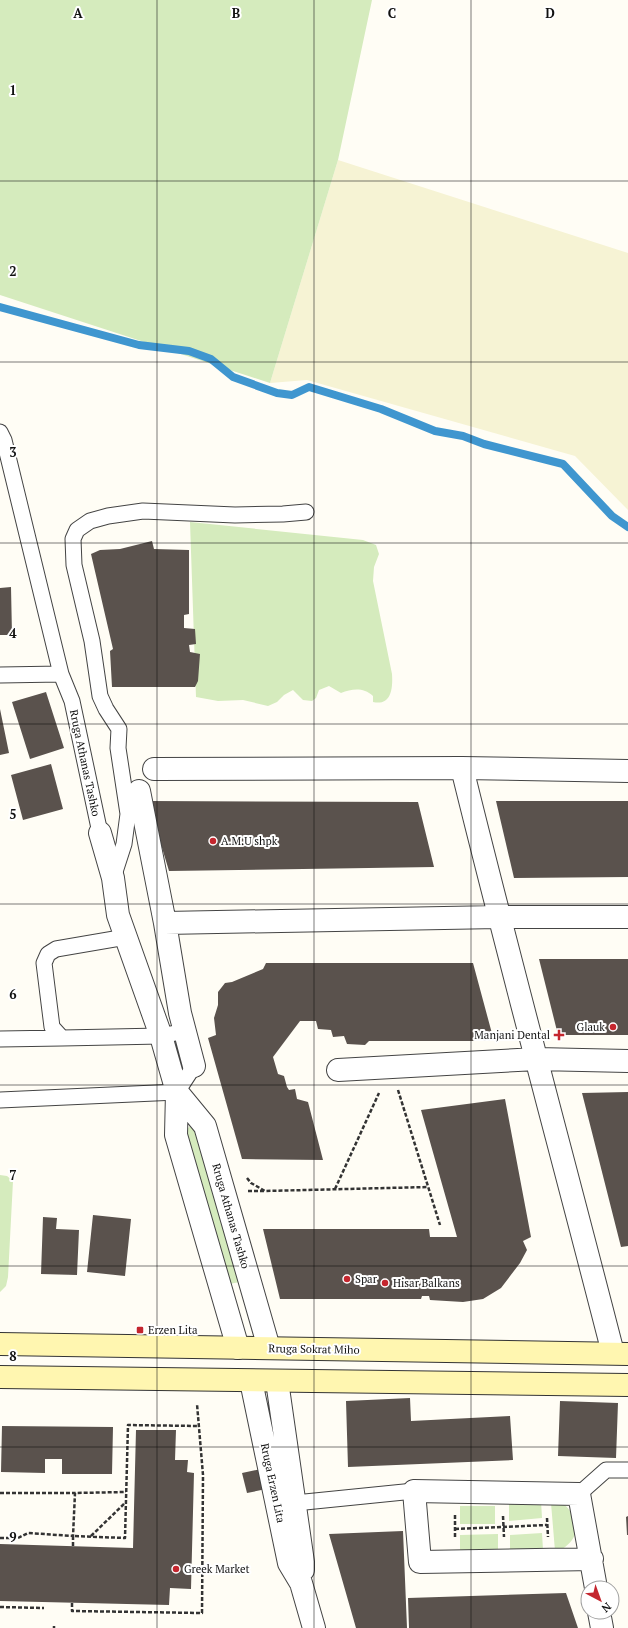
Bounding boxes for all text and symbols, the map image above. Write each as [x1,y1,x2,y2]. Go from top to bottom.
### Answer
text: A [73,4,83,22]
text: B [232,4,240,22]
text: C [388,4,396,22]
text: D [545,4,555,22]
text: 1 [9,81,17,99]
text: 2 [9,262,17,280]
text: 3 [9,443,17,461]
text: 4 [9,624,17,642]
street label: Rruga Athanas Tashko [67,708,103,818]
text: 5 [9,805,17,823]
place label: A.M.U shpk [221,834,278,848]
marker: A.M.U shpk [208,836,218,846]
text: 6 [9,985,17,1003]
place label: Glauk [577,1020,605,1034]
marker: Glauk [608,1022,618,1032]
place label: Manjani Dental [474,1028,550,1042]
marker: Manjani Dental [553,1029,565,1041]
street label: Rruga Athanas Tashko [209,1162,253,1270]
text: 7 [9,1166,17,1184]
place label: Spar [355,1272,378,1286]
marker: Spar [342,1274,352,1284]
place label: Hisar Balkans [393,1276,460,1290]
marker: Hisar Balkans [380,1278,390,1288]
place label: Erzen Lita [148,1323,198,1337]
marker: Erzen Lita [135,1325,145,1335]
street label: Rruga Sokrat Miho [268,1341,360,1357]
text: 8 [9,1347,17,1365]
street label: Rruga Erzen Lita [258,1442,288,1525]
text: 9 [9,1528,17,1546]
place label: Greek Market [184,1562,250,1576]
marker: Greek Market [171,1564,181,1574]
north arrow [580,1580,620,1620]
text: N [598,1600,614,1616]

